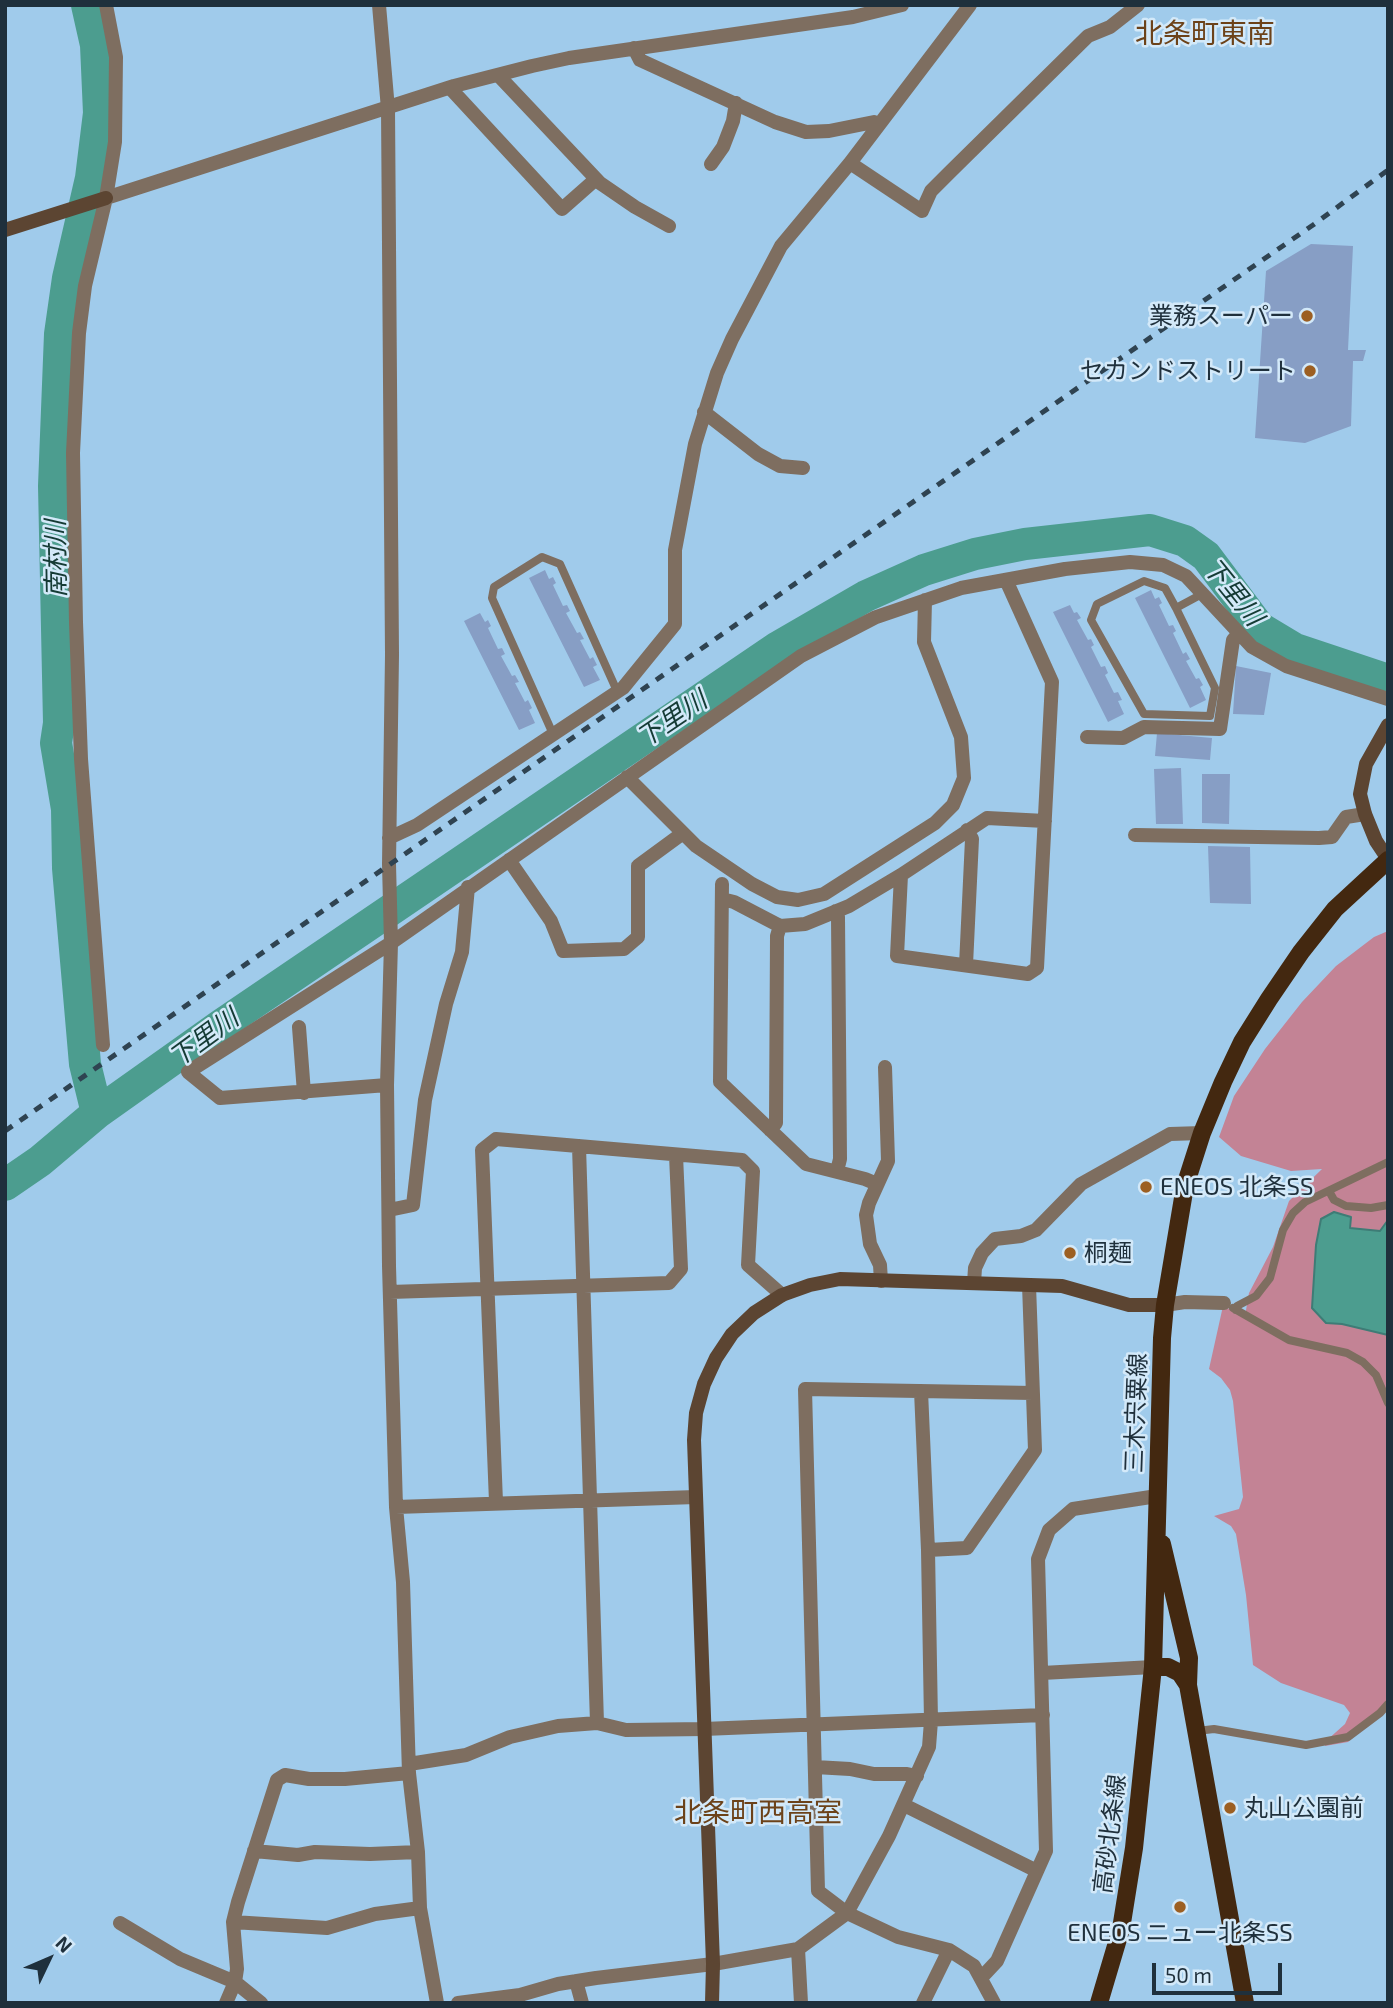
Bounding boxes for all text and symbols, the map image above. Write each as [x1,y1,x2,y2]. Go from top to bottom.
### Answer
district label: 北条町東南 [1135,17,1275,51]
place label: 業務スーパー [1149,302,1293,330]
marker: 業務スーパー [1299,308,1315,324]
place label: セカンドストリート [1080,357,1296,385]
marker: セカンドストリート [1302,363,1318,379]
water label: 南村川 [40,520,72,598]
water label: 下里川 [1196,552,1270,632]
water label: 下里川 [631,684,713,754]
water label: 下里川 [163,1002,245,1074]
place label: ENEOS 北条SS [1160,1173,1313,1201]
marker: ENEOS 北条SS [1138,1179,1154,1195]
place label: 桐麺 [1084,1239,1132,1267]
marker: 桐麺 [1062,1245,1078,1261]
street label: 三木宍粟線 [1120,1353,1152,1473]
street label: 高砂北条線 [1088,1773,1132,1895]
place label: 丸山公園前 [1244,1794,1364,1822]
district label: 北条町西高室 [674,1796,842,1830]
marker: 丸山公園前 [1222,1800,1238,1816]
marker: ENEOS ニュー北条SS [1172,1899,1188,1915]
place label: ENEOS ニュー北条SS [1067,1919,1293,1947]
north arrow [14,1924,84,1994]
text: N [51,1931,78,1957]
scale bar [1155,1948,1284,1992]
text: 50 m [1165,1962,1212,1987]

